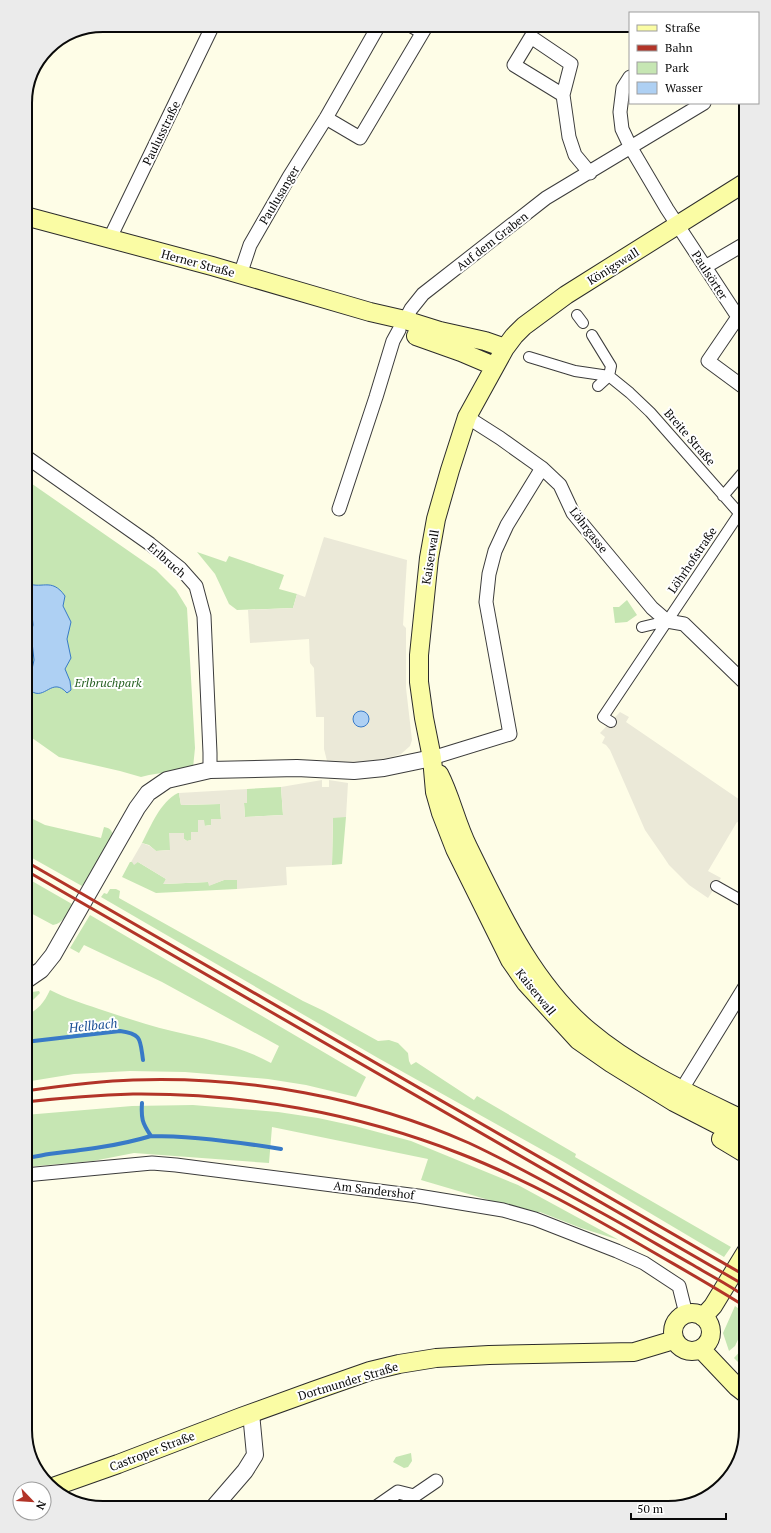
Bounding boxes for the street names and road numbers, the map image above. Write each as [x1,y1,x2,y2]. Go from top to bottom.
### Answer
street label: Paulusstraße [139,98,183,168]
street label: Paulusanger [256,163,303,227]
street label: Auf dem Graben [453,208,531,274]
street label: Königswall [584,244,642,288]
street label: Herner Straße [160,246,236,280]
street label: Paulsörter [689,248,732,303]
street label: Breite Straße [661,406,719,468]
street label: Löhrgasse [567,504,611,556]
street label: Löhrhofstraße [664,524,720,596]
street label: Kaiserwall [418,528,442,586]
street label: Erlbruch [145,539,189,581]
street label: Kaiserwall [513,966,560,1019]
street label: Am Sandershof [333,1178,416,1203]
street label: Dortmunder Straße [296,1359,400,1403]
street label: Castroper Straße [107,1428,197,1474]

